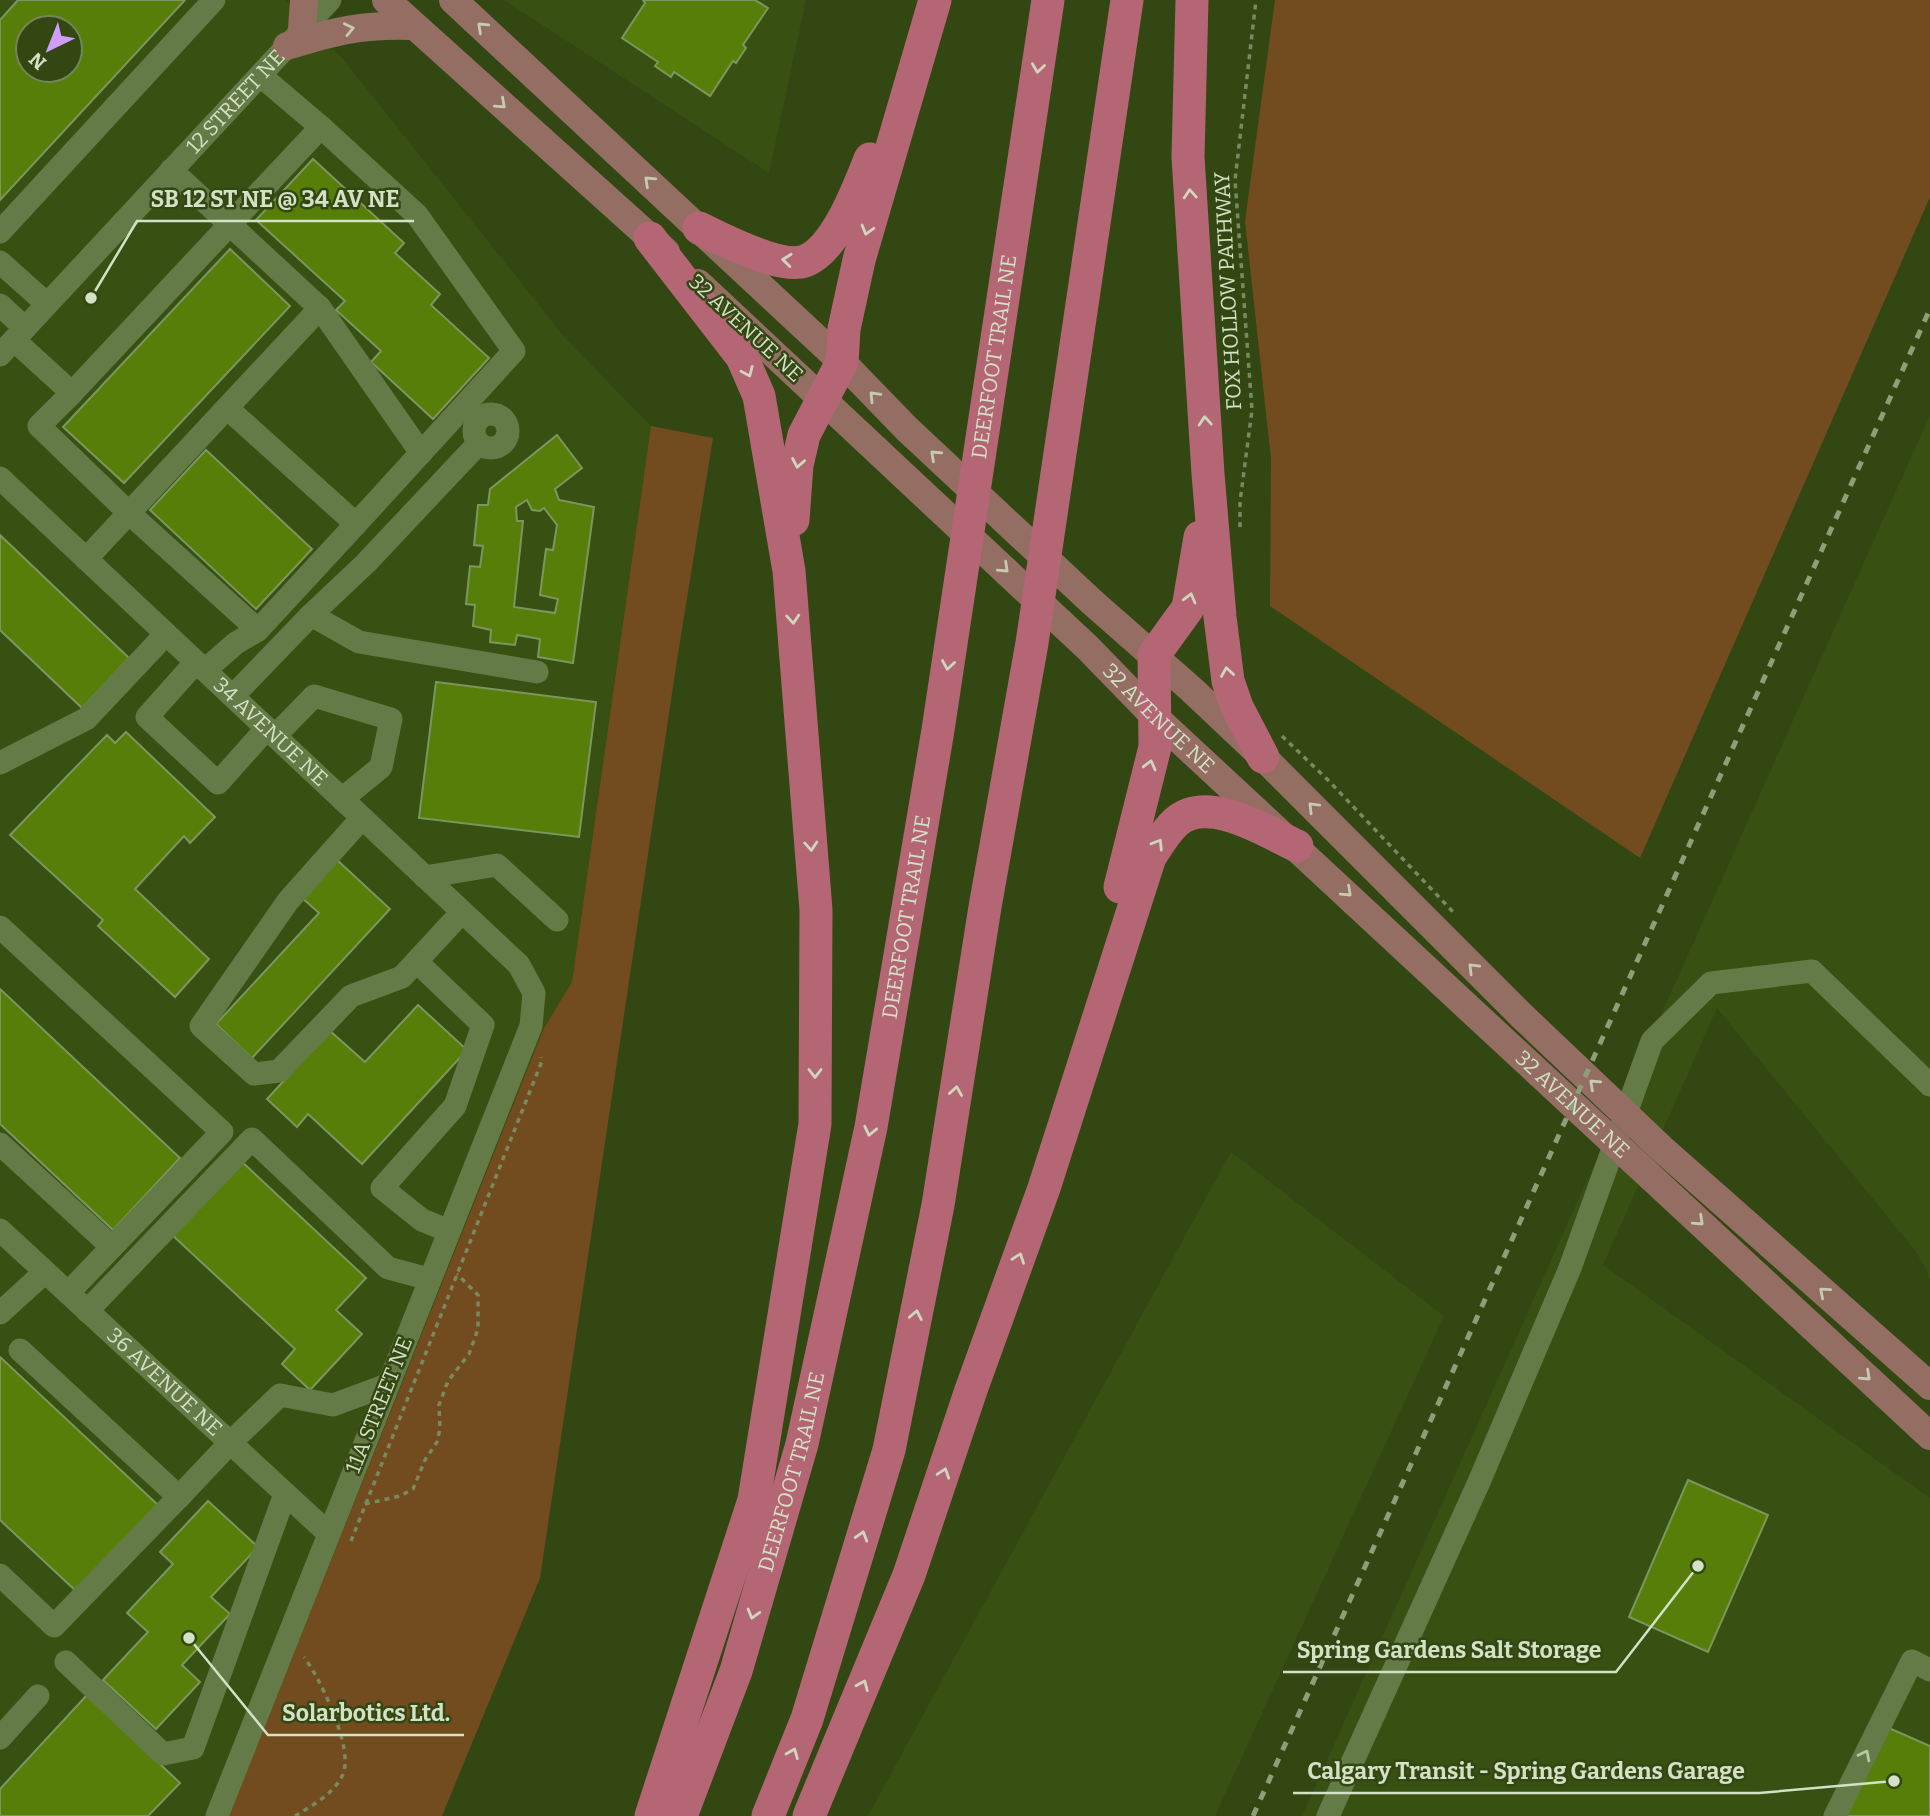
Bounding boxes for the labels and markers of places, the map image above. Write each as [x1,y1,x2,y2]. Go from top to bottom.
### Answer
callout: SB 12 ST NE @ 34 AV NE [137,177,414,221]
callout: Spring Gardens Salt Storage [1283,1628,1616,1672]
callout: Solarbotics Ltd. [268,1691,464,1735]
callout: Calgary Transit - Spring Gardens Garage [1293,1749,1759,1793]

